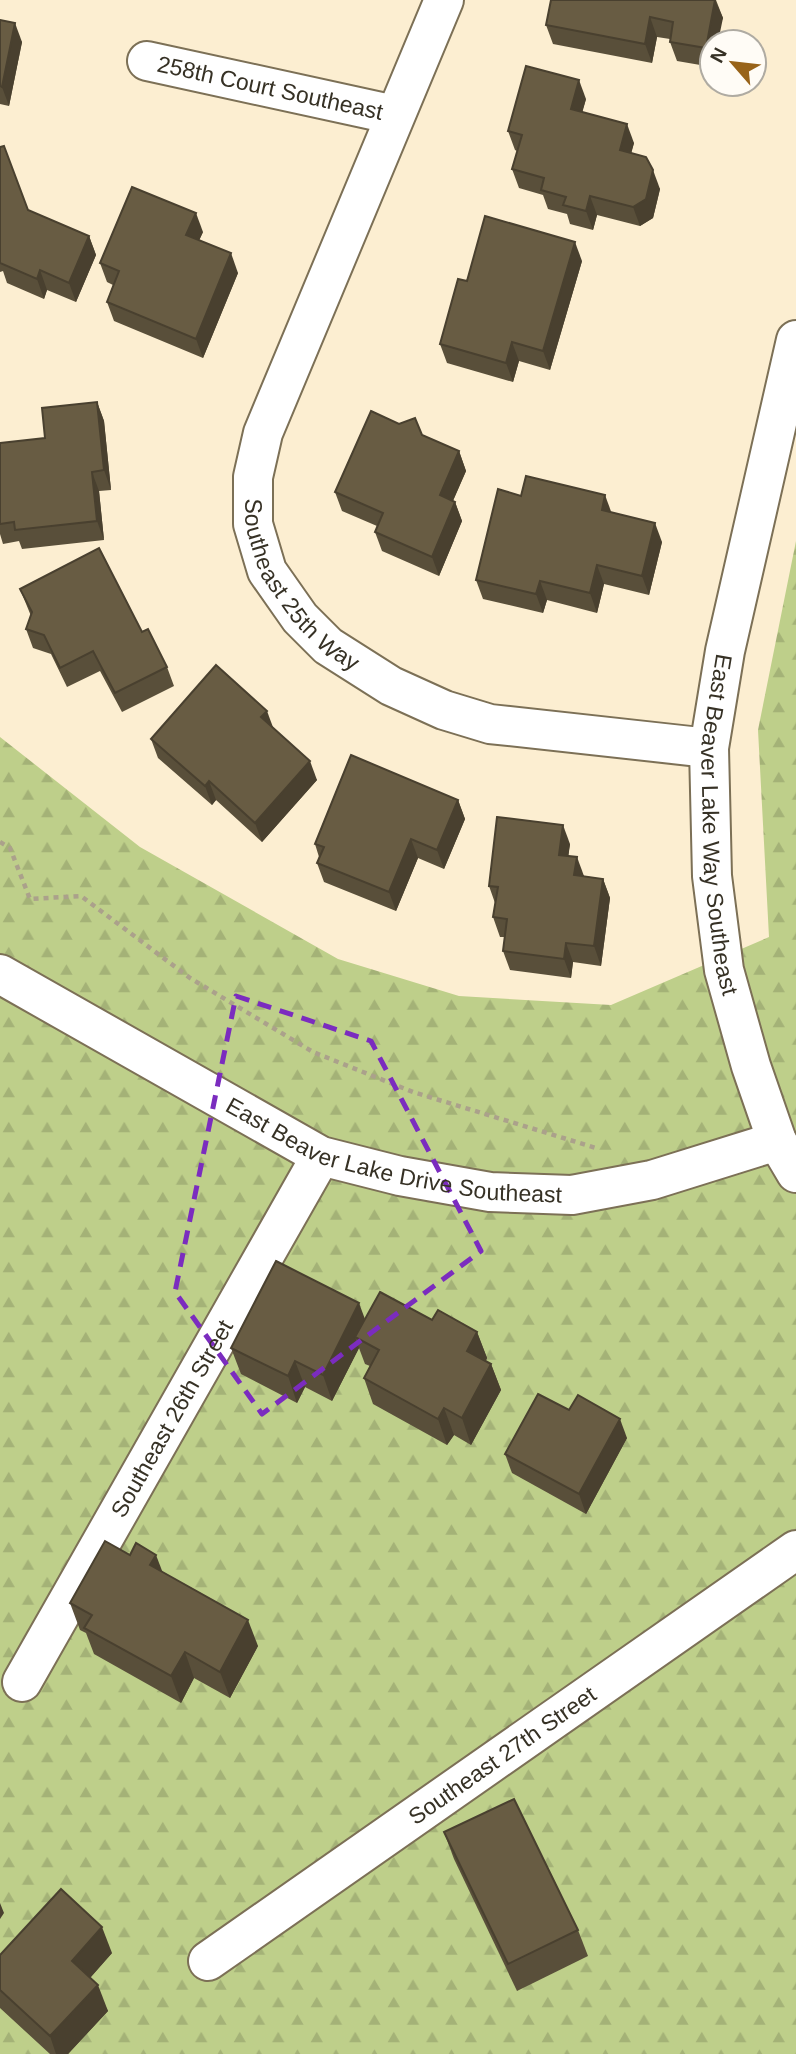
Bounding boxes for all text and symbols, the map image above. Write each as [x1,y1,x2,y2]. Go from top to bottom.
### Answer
north arrow [698,28,768,98]
text: N [706,44,731,66]
street label: 258th Court Southeast [155,51,386,125]
street label: Southeast 25th Way [240,498,365,676]
street label: East Beaver Lake Way Southeast [696,652,744,999]
street label: East Beaver Lake Drive Southeast [222,1092,563,1208]
street label: Southeast 26th Street [105,1315,238,1522]
street label: Southeast 27th Street [404,1681,601,1830]

